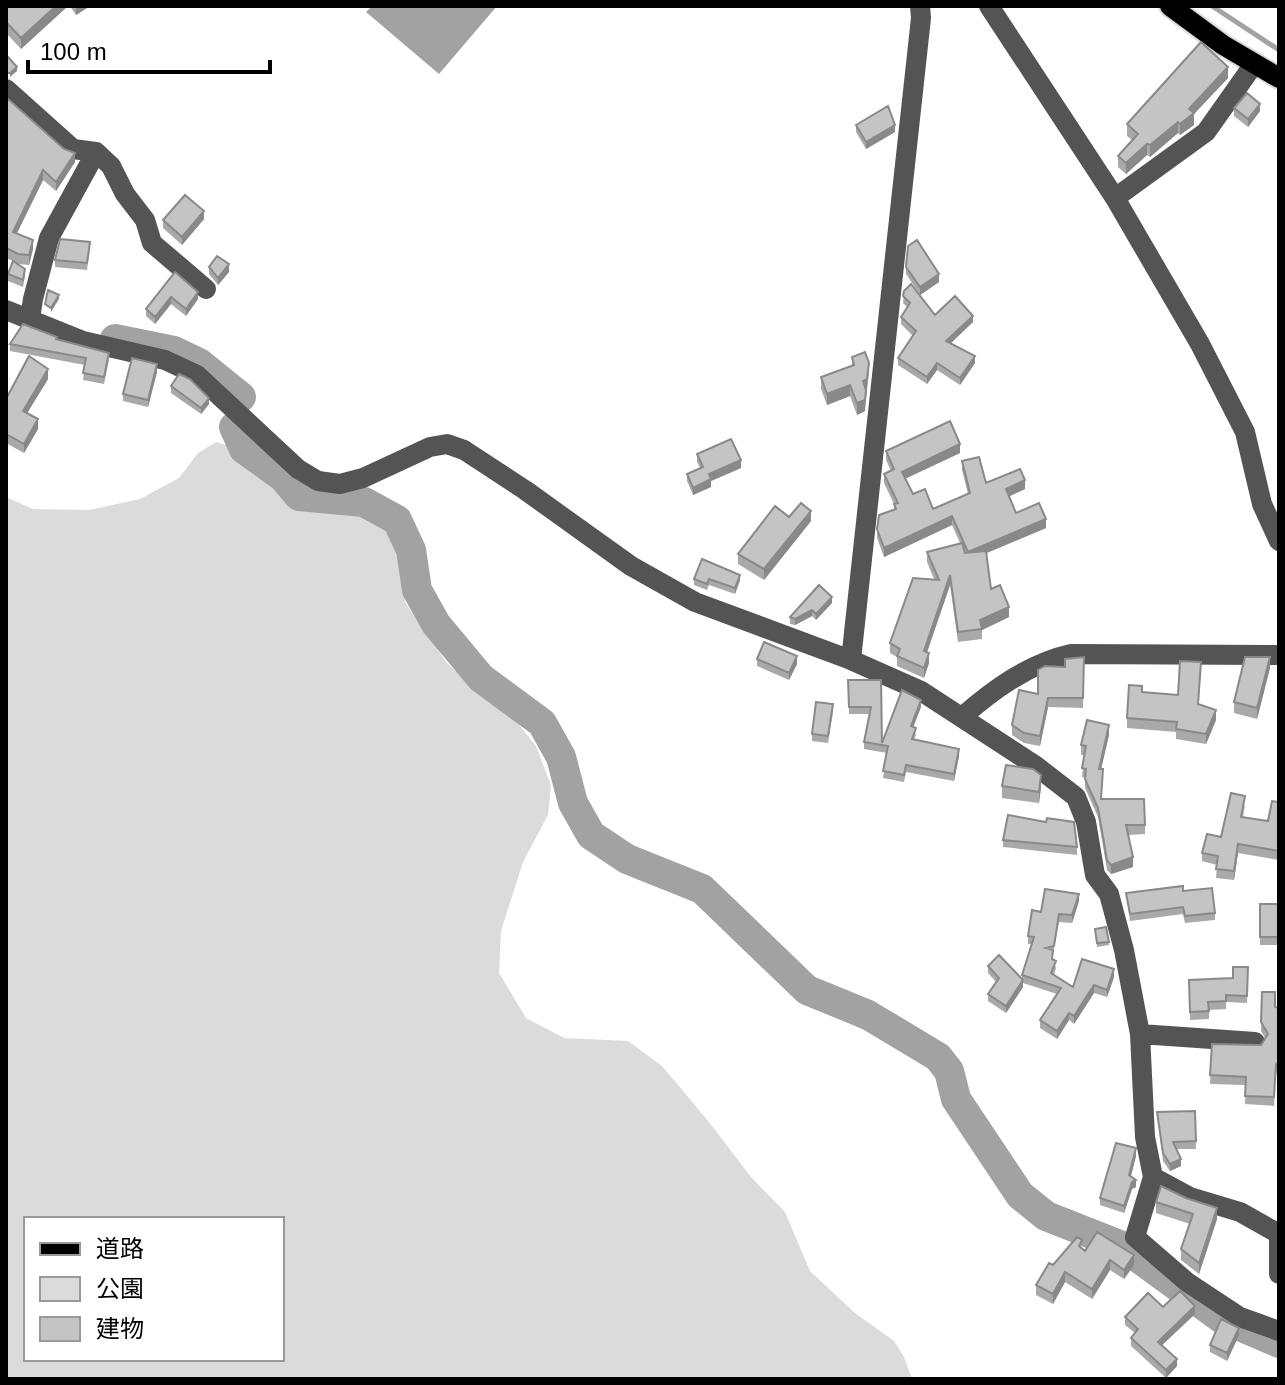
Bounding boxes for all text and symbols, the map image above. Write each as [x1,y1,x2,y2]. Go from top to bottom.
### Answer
scale bar [28,24,270,74]
text: 100 m [40,38,107,65]
legend [24,1217,284,1361]
text: 道路 [96,1235,144,1262]
text: 公園 [96,1275,144,1302]
text: 建物 [96,1315,144,1342]

